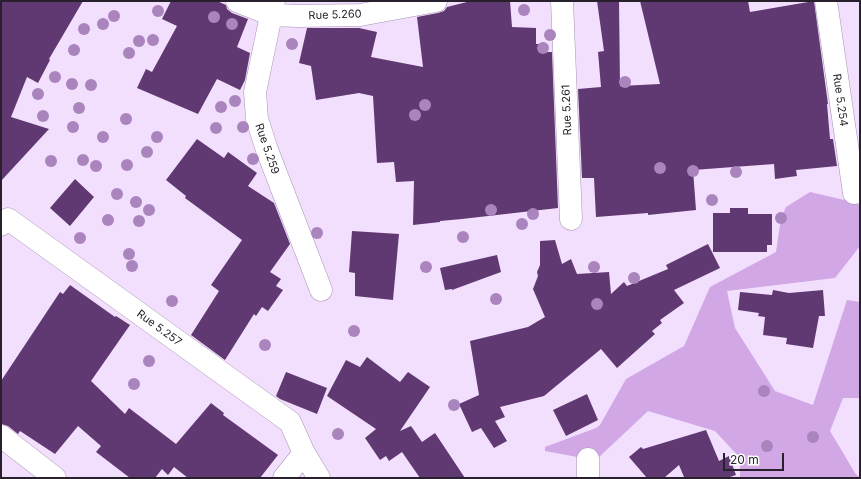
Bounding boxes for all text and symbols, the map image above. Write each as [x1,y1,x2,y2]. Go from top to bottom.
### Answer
street label: Rue 5.260 [308,7,362,23]
street label: Rue 5.254 [830,73,850,127]
street label: Rue 5.261 [560,84,574,136]
street label: Rue 5.259 [252,122,282,176]
street label: Rue 5.257 [134,307,184,349]
scale bar [725,445,786,471]
text: 20 m [730,452,759,467]

